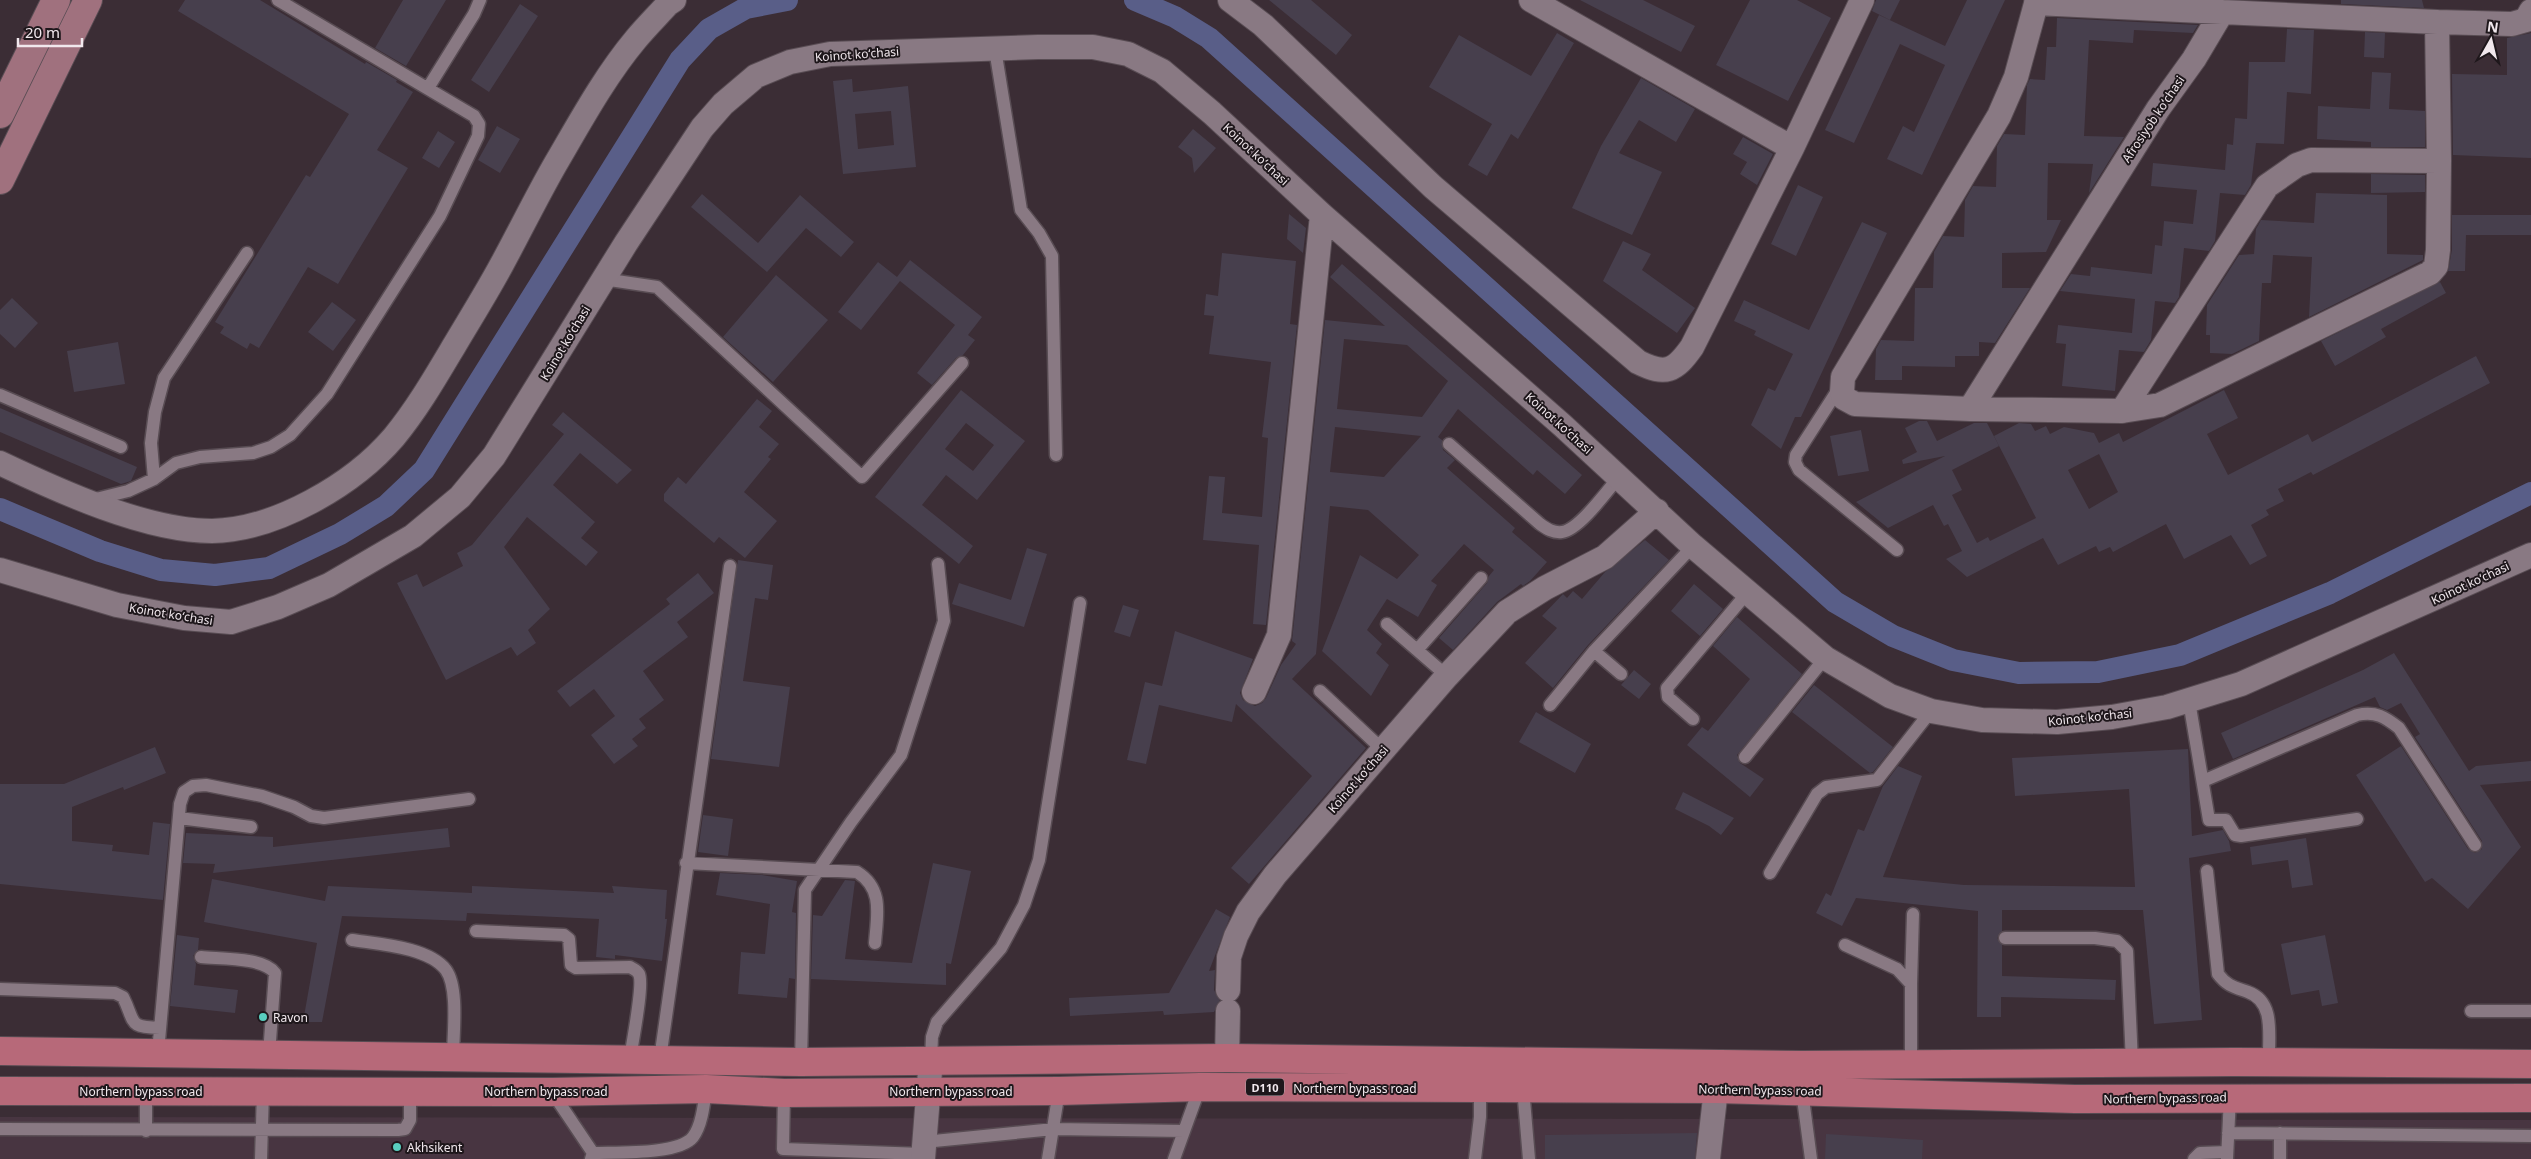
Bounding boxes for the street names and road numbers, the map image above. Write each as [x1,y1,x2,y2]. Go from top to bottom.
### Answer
street label: Koinot koʻchasi [814,43,900,65]
street label: Afrosiyob koʻchasi [2118,72,2188,166]
street label: Koinot koʻchasi [1219,119,1293,189]
street label: Koinot koʻchasi [536,302,594,384]
street label: Koinot koʻchasi [1522,388,1596,458]
street label: Koinot koʻchasi [2428,557,2512,609]
street label: Koinot koʻchasi [128,599,214,629]
street label: Koinot koʻchasi [2047,704,2133,730]
street label: Koinot koʻchasi [1324,742,1392,816]
road number: D110 [1246,1078,1284,1096]
street label: Northern bypass road [1293,1080,1417,1097]
street label: Northern bypass road [1698,1080,1822,1100]
street label: Northern bypass road [79,1083,203,1100]
street label: Northern bypass road [484,1083,608,1100]
street label: Northern bypass road [889,1083,1013,1100]
street label: Northern bypass road [2103,1088,2227,1108]

